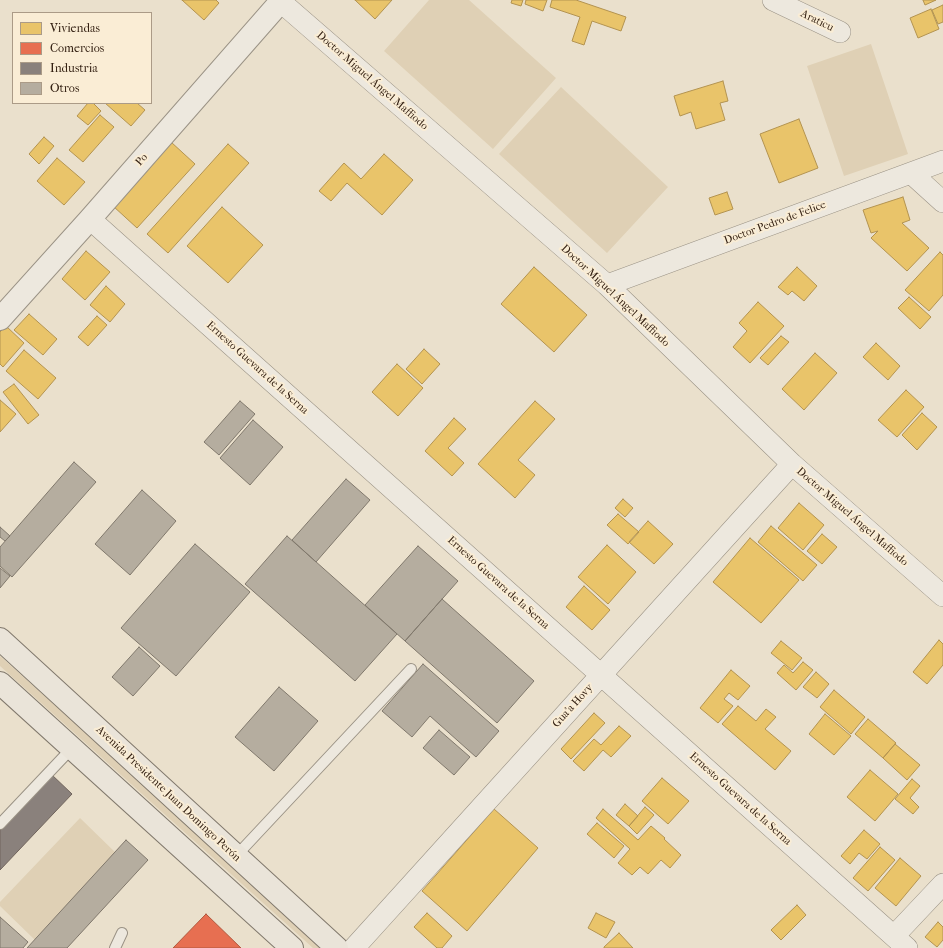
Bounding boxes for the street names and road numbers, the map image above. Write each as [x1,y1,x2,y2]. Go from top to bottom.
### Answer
street label: Araticu [798,7,836,35]
street label: Doctor Miguel Ángel Maffiodo [313,29,431,133]
street label: Po [133,151,151,169]
street label: Doctor Pedro de Felice [722,198,828,248]
street label: Doctor Miguel Ángel Maffiodo [558,242,672,350]
street label: Ernesto Guevara de la Serna [203,319,311,417]
street label: Doctor Miguel Ángel Maffiodo [793,465,911,569]
street label: Ernesto Guevara de la Serna [444,534,552,632]
street label: Gua'a Hovy [550,682,596,730]
street label: Avenida Presidente Juan Domingo Perón [93,723,243,865]
street label: Ernesto Guevara de la Serna [686,750,794,848]

